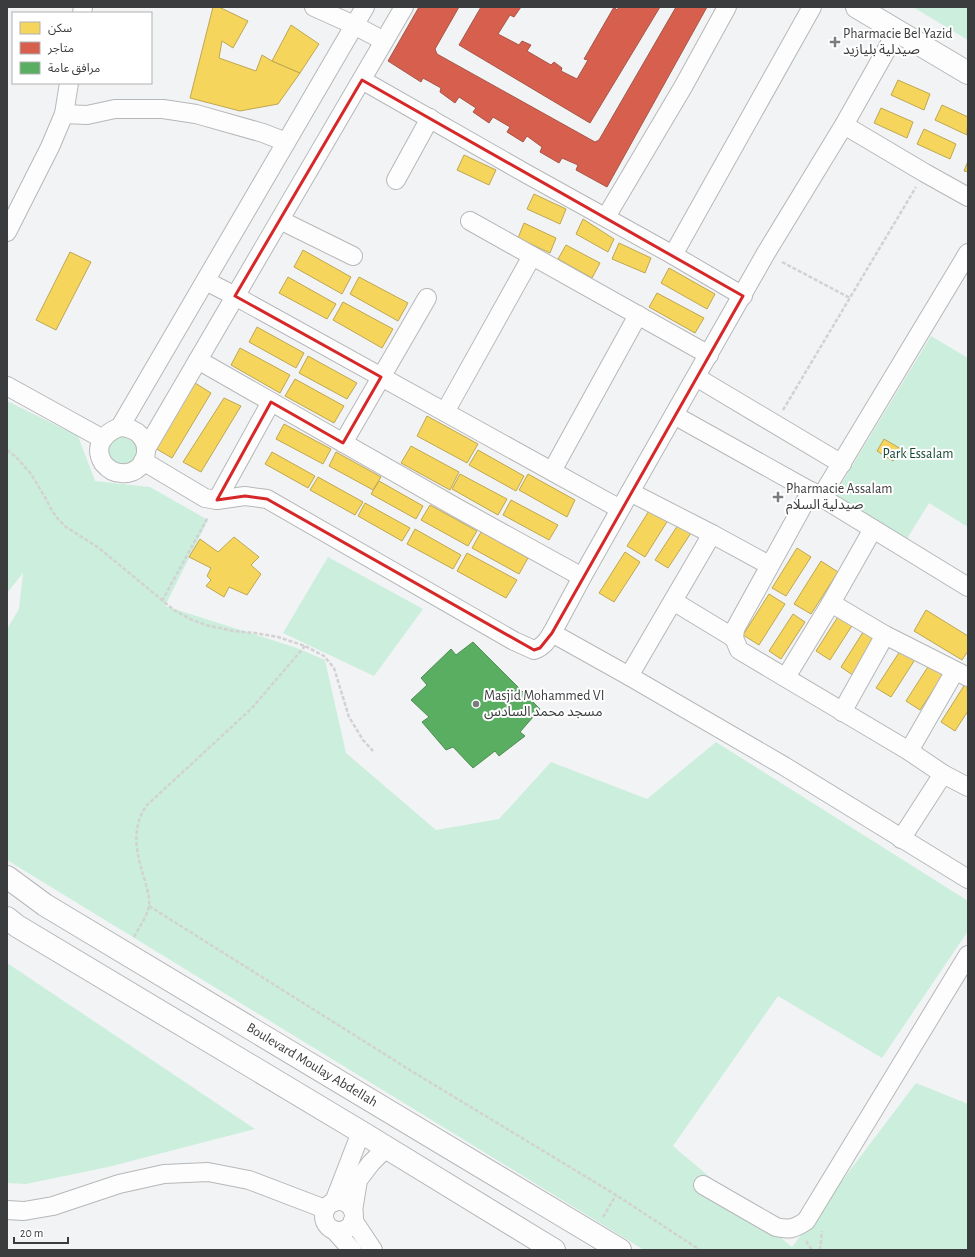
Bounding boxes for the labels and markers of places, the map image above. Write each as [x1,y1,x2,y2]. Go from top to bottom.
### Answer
place label: Pharmacie Bel Yazid صيدلية بليازيد [843,27,953,58]
marker: Pharmacie Bel Yazid صيدلية بليازيد [830,37,840,47]
place label: Pharmacie Assalam صيدلية السلام [786,482,893,515]
marker: Pharmacie Assalam صيدلية السلام [773,492,783,502]
place label: Masjid Mohammed VI مسجد محمد السادس [484,689,604,720]
marker: Masjid Mohammed VI مسجد محمد السادس [471,699,481,709]

